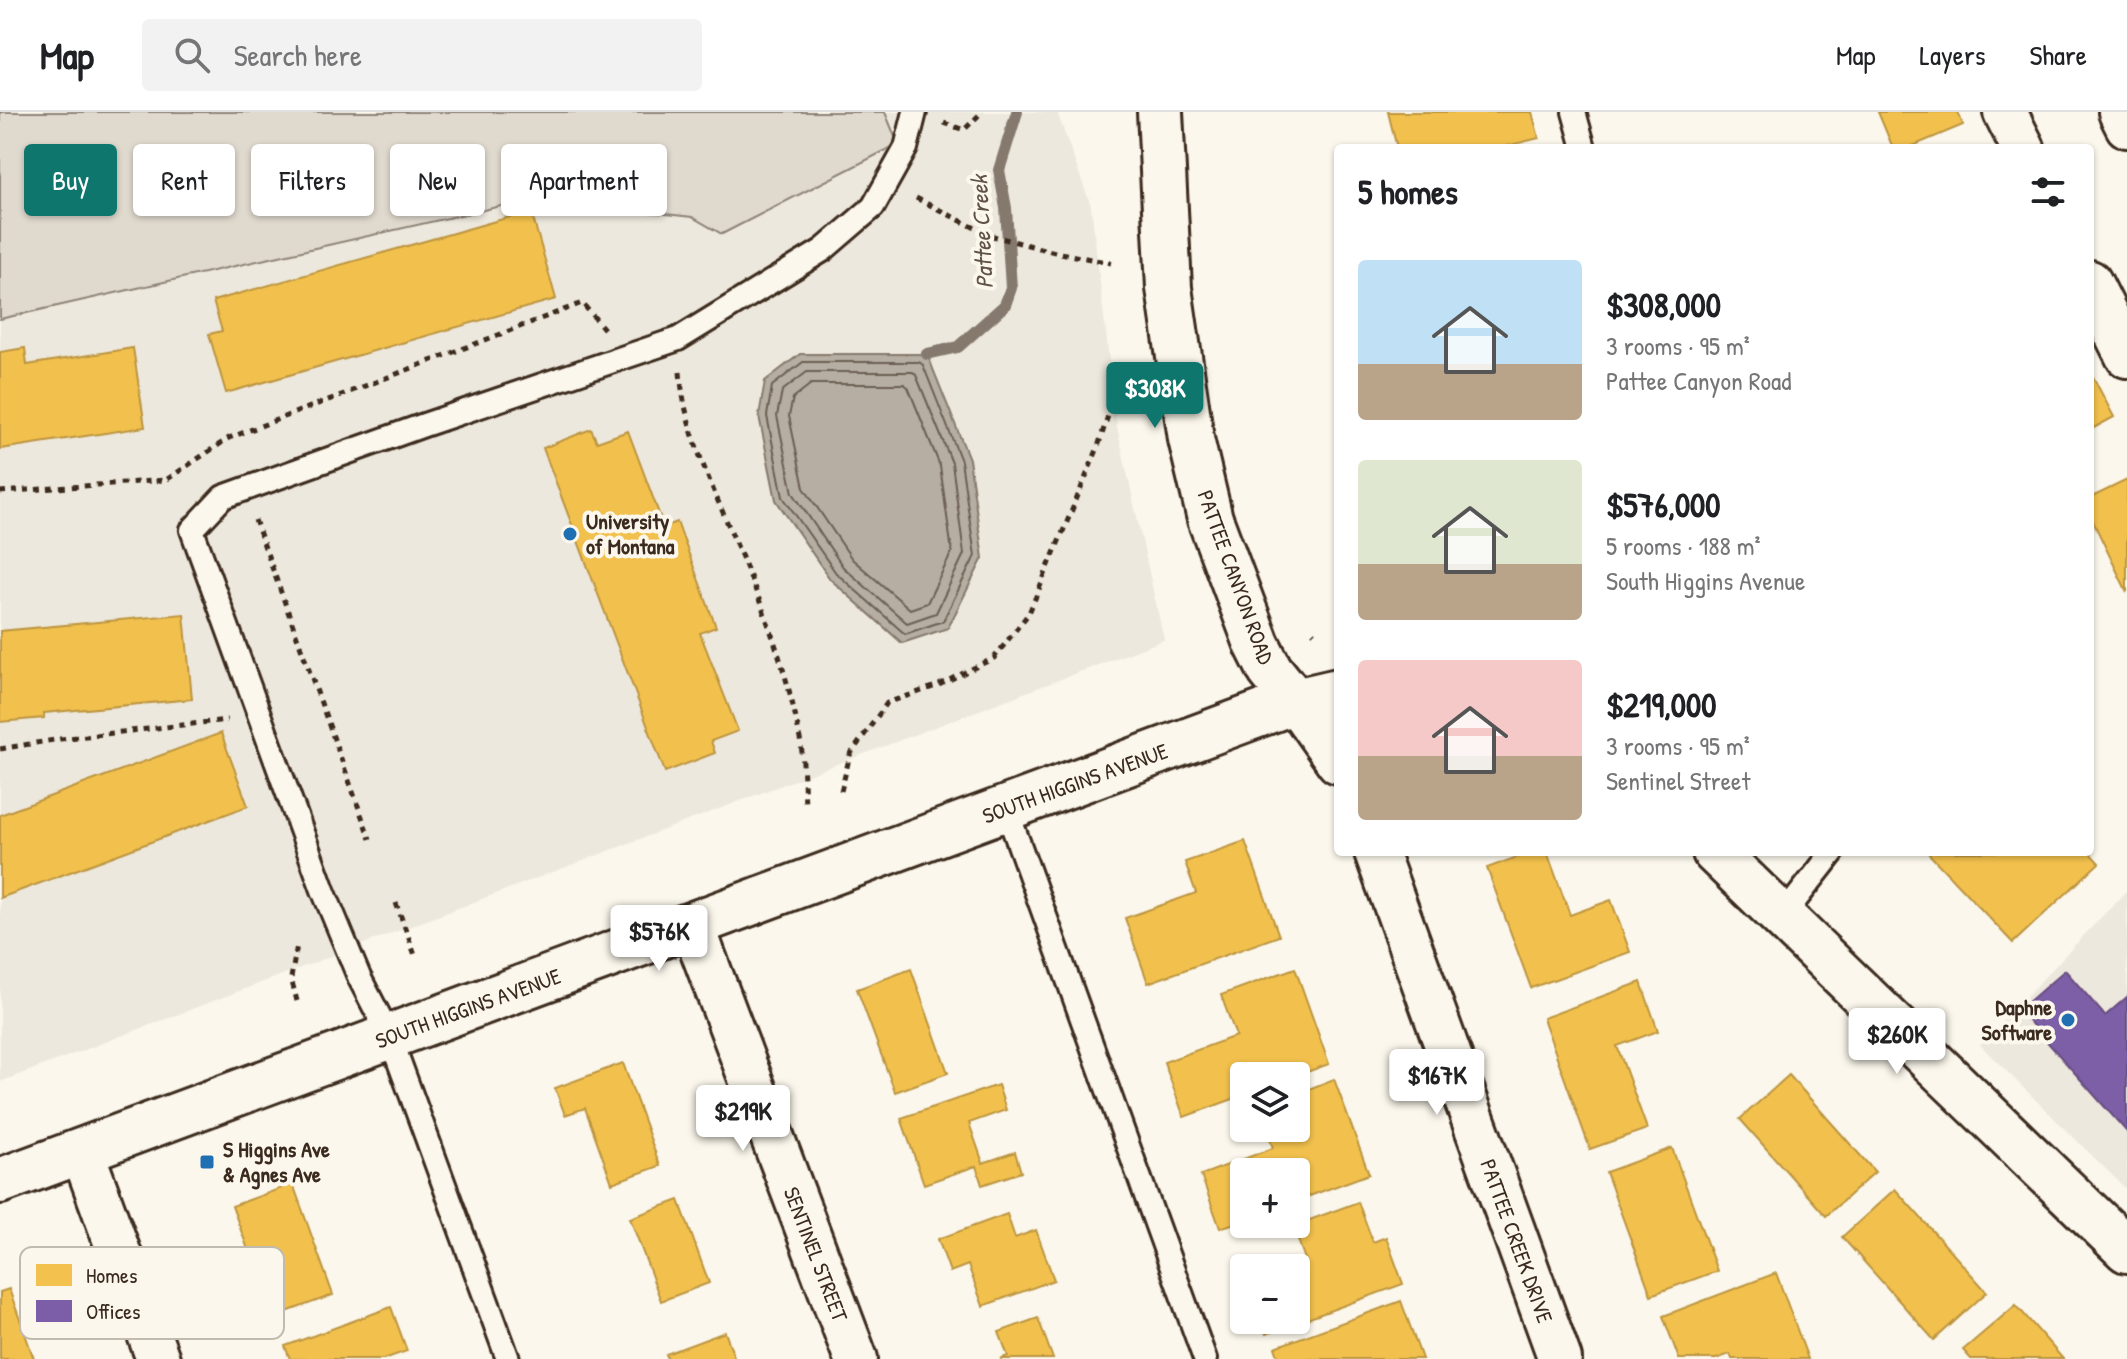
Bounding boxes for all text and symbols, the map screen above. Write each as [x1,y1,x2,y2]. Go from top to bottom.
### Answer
search box [142,19,702,91]
text: Map [40,29,94,81]
icon: search [170,33,214,77]
text: Search here [234,35,362,75]
text: Map [1836,36,1876,74]
text: Layers [1920,36,1985,74]
text: Share [2029,36,2087,74]
chip: Buy [24,144,117,216]
chip: Rent [133,144,235,216]
chip: Filters [251,144,374,216]
chip: New [390,144,485,216]
chip: Apartment [501,144,667,216]
text: 5 homes [1358,169,1458,215]
icon: filters [2026,170,2070,214]
water label: Pattee Creek [962,172,1000,290]
text: $308,000 [1606,282,1721,328]
icon: home [1422,292,1518,388]
text: 3 rooms · 95 m² [1606,328,1750,363]
pin: $308K [1099,362,1211,430]
text: Pattee Canyon Road [1606,363,1791,398]
text: $308K [1124,370,1186,405]
text: $576,000 [1606,482,1721,528]
street label: PATTEE CANYON ROAD [1191,486,1282,669]
icon: home [1422,492,1518,588]
place label: University of Montana [586,506,675,561]
marker: University of Montana [561,525,579,543]
text: 5 rooms · 188 m² [1606,528,1760,563]
text: South Higgins Avenue [1606,563,1805,598]
text: $219,000 [1606,682,1717,728]
icon: home [1422,692,1518,788]
text: 3 rooms · 95 m² [1606,728,1750,763]
street label: SOUTH HIGGINS AVENUE [978,735,1172,830]
text: Sentinel Street [1606,763,1750,798]
pin: $576K [603,905,715,973]
text: $576K [628,913,690,948]
street label: SOUTH HIGGINS AVENUE [371,960,565,1055]
place label: Daphne Software [1982,992,2052,1047]
pin: $260K [1841,1008,1953,1076]
marker: Daphne Software [2059,1011,2077,1029]
text: $260K [1867,1016,1927,1051]
pin: $167K [1381,1049,1493,1117]
text: $167K [1407,1057,1467,1092]
map controls [1230,1062,1310,1334]
button: layers [1230,1062,1310,1142]
pin: $219K [687,1085,799,1153]
text: $219K [714,1093,772,1128]
place label: S Higgins Ave & Agnes Ave [223,1134,330,1190]
marker: S Higgins Ave & Agnes Ave [198,1153,216,1171]
street label: PATTEE CREEK DRIVE [1473,1155,1561,1327]
button: + [1230,1158,1310,1238]
street label: SENTINEL STREET [777,1182,856,1326]
legend [20,1247,284,1339]
button: − [1230,1254,1310,1334]
text: Homes [86,1260,137,1290]
text: Offices [86,1296,140,1326]

